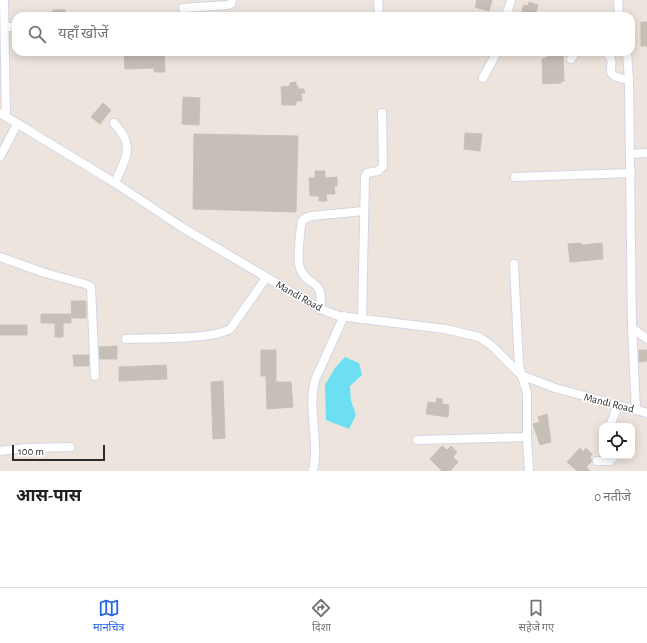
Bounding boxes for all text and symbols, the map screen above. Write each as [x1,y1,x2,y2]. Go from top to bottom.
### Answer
search box [12,12,635,56]
icon: search [26,23,48,45]
text: यहाँ खोजें [58,26,108,41]
street label: Mandi Road [274,279,324,313]
street label: Mandi Road [583,391,635,415]
map controls [599,423,635,459]
button: locate [599,423,635,459]
scale bar [12,443,105,462]
text: 100 m [18,446,44,457]
text: आस-पास [16,487,81,504]
text: 0 नतीजे [594,491,631,504]
tab: मानचित्र [93,597,124,635]
tab: दिशा [310,597,332,635]
tab: सहेजे गए [518,597,554,635]

